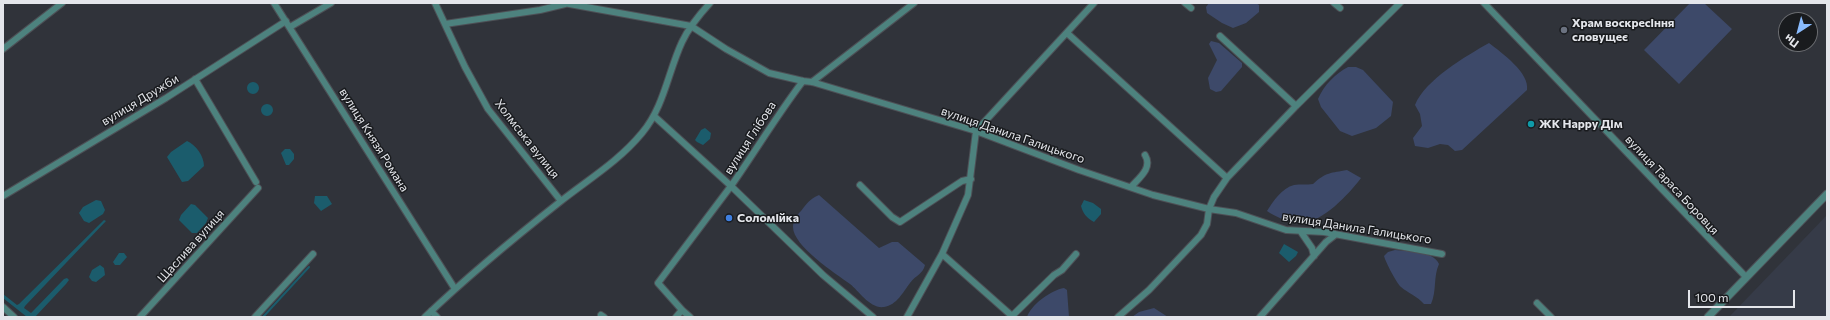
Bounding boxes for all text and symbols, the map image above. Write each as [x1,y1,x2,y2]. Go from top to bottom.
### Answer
north arrow [1778,12,1818,52]
place label: Храм воскресіння словущеє [1572,16,1674,44]
marker: Храм воскресіння словущеє [1559,25,1569,35]
text: Пн [1782,32,1801,51]
street label: вулиця Дружби [99,71,181,129]
street label: вулиця Князя Романа [336,86,412,194]
street label: Холмська вулиця [492,97,562,181]
street label: вулиця Глібова [721,99,779,177]
street label: вулиця Данила Галицького [939,104,1087,166]
place label: ЖК Happy Дім [1539,117,1623,131]
marker: ЖК Happy Дім [1526,119,1536,129]
street label: вулиця Тараса Боровця [1622,132,1722,238]
street label: Щаслива вулиця [155,207,227,285]
street label: вулиця Данила Галицького [1281,209,1433,247]
place label: Соломійка [737,211,799,225]
marker: Соломійка [724,213,734,223]
scale bar [1690,282,1797,308]
text: 100 m [1695,290,1729,304]

